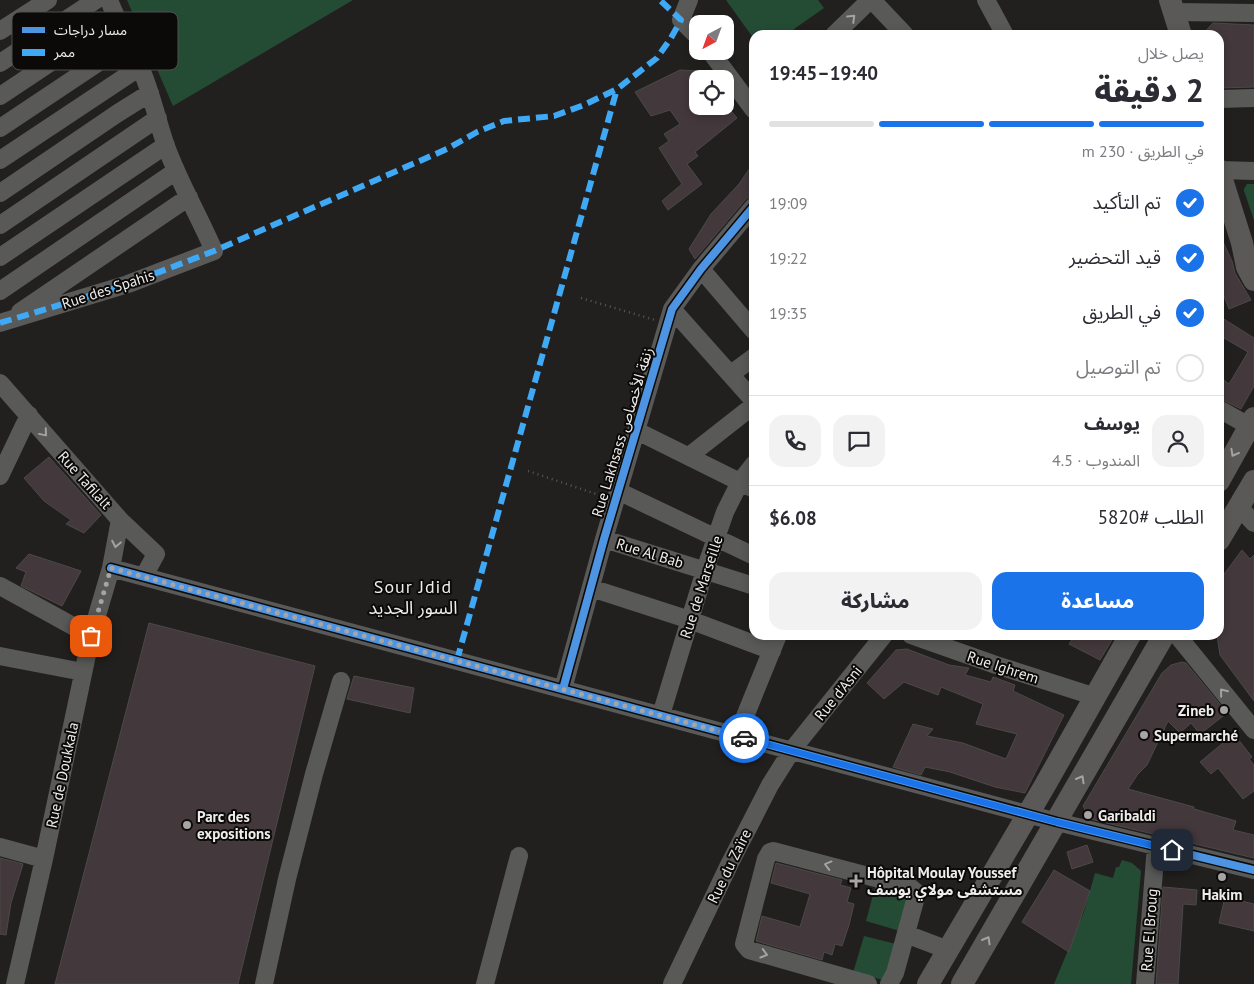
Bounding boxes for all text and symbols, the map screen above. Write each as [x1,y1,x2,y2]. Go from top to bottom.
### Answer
legend [12,12,178,70]
one-way arrow [846,14,855,23]
north arrow [689,15,734,60]
map controls [689,15,734,115]
text: مسار دراجات [54,21,127,39]
text: ممر [53,43,75,61]
text: يصل خلال [1138,43,1204,63]
text: 19:40–19:45 [769,61,878,85]
text: 2 دقيقة [1094,69,1204,111]
button: locate [689,70,734,115]
text: في الطريق · 230 m [1082,141,1204,161]
icon: check [1176,189,1204,217]
text: تم التأكيد [1093,190,1161,214]
text: 19:09 [769,193,807,213]
icon: check [1176,244,1204,272]
text: قيد التحضير [1069,245,1161,269]
text: 19:22 [769,248,807,268]
street label: Rue des Spahis [59,265,157,313]
icon: check [1176,299,1204,327]
text: في الطريق [1083,300,1161,324]
text: 19:35 [769,303,807,323]
street label: Rue Lakhsass زنقة الأخصاص [587,345,657,519]
text: تم التوصيل [1076,355,1161,379]
text: يوسف [1084,411,1140,435]
button: phone [769,415,821,467]
button: chat [833,415,885,467]
button: person [1152,415,1204,467]
one-way arrow [38,427,47,436]
street label: Rue Tafilalt [54,447,116,513]
one-way arrow [1230,448,1240,457]
text: المندوب · 4.5 [1052,450,1140,470]
text: الطلب #5820 [1098,505,1204,529]
text: $6.08 [769,506,817,530]
street label: Rue de Marseille [675,533,727,641]
street label: Rue Al Bab [614,534,686,572]
one-way arrow [111,539,121,548]
button: مشاركة [769,572,982,630]
button: مساعدة [992,572,1204,630]
district label: Sour Jdid السور الجديد [368,575,458,619]
pin [70,615,112,657]
icon: bag [77,622,105,650]
street label: Rue Ighrem [965,647,1041,687]
street label: Rue d'Asni [810,662,866,724]
one-way arrow [1221,689,1229,698]
place label: Zineb [1178,701,1214,720]
marker: Zineb [1218,704,1230,716]
courier [719,713,769,763]
street label: Rue de Doukkala [42,720,82,830]
icon: car [730,724,758,752]
place label: Supermarché [1154,726,1238,745]
marker: Supermarché [1138,729,1150,741]
one-way arrow [1075,776,1085,785]
place label: Garibaldi [1098,806,1156,825]
place label: Parc des expositions [197,807,271,843]
marker: Garibaldi [1082,809,1094,821]
marker: Parc des expositions [181,819,193,831]
street label: Rue du Zaïre [703,826,755,906]
pin [1151,829,1193,871]
icon: home [1158,836,1186,864]
one-way arrow [824,861,832,871]
place label: Hôpital Moulay Youssef مستشفى مولاي يوسف [867,863,1023,901]
marker: Hakim [1216,871,1228,883]
marker: Hôpital Moulay Youssef مستشفى مولاي يوسف [849,874,863,888]
place label: Hakim [1202,885,1242,904]
street label: Rue El Broug [1137,888,1161,972]
one-way arrow [981,937,991,946]
one-way arrow [759,949,768,959]

